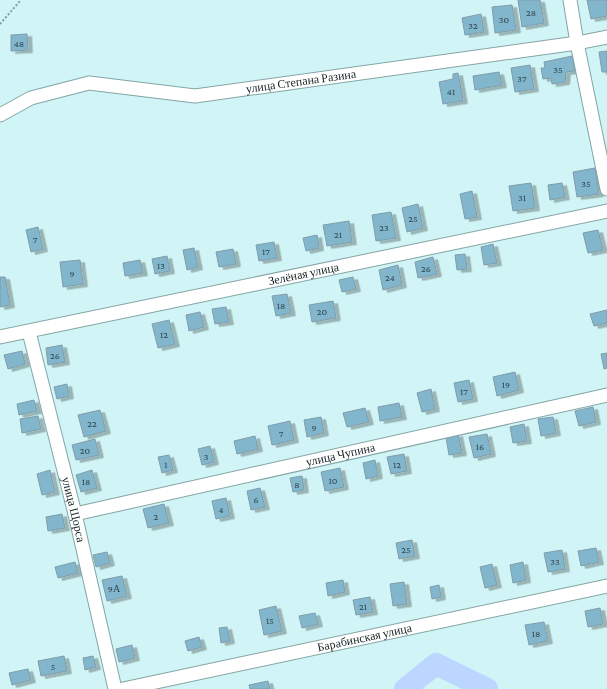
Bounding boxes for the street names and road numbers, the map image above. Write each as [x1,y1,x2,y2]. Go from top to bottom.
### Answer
street label: улица Степана Разина [245,67,358,96]
street label: Зелёная улица [267,260,341,288]
street label: улица Чупина [305,440,377,469]
street label: улица Щорса [59,475,88,544]
street label: Барабинская улица [316,621,414,654]

